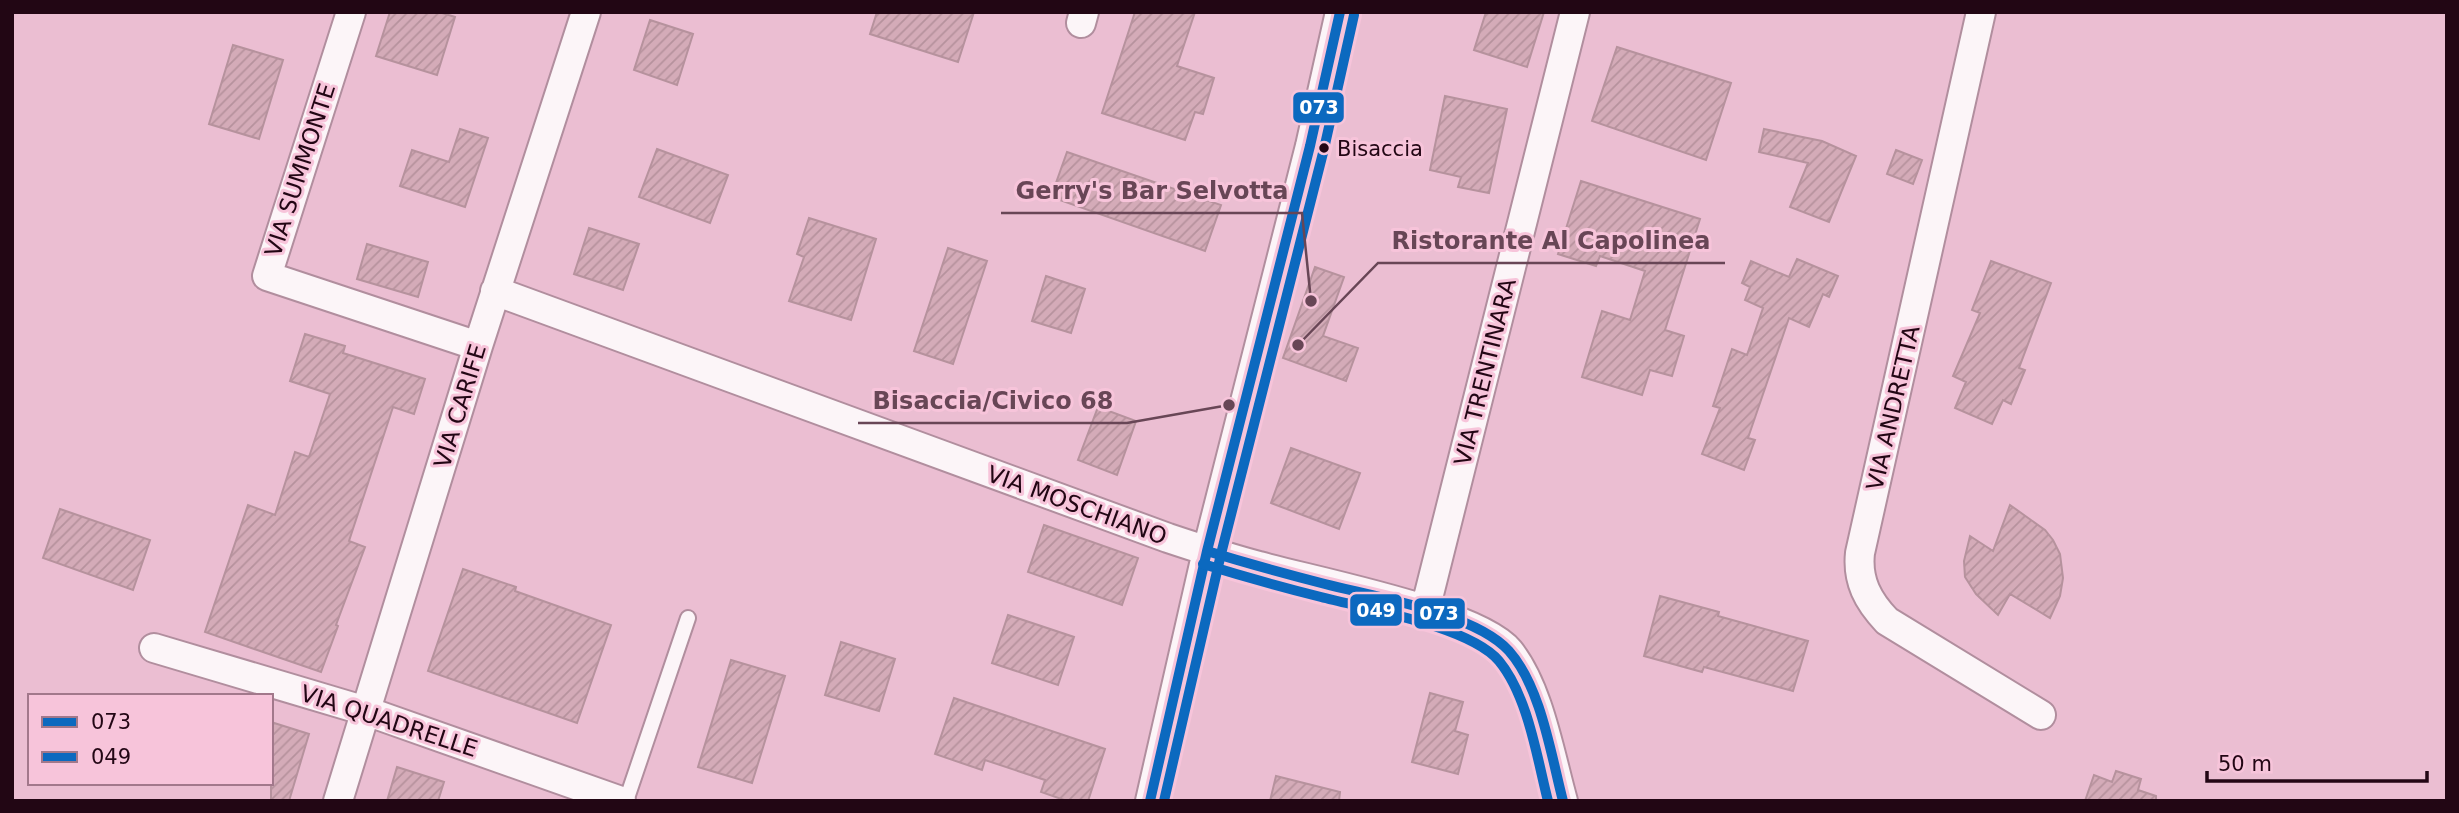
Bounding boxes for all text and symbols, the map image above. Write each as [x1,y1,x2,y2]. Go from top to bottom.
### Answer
street label: VIA SUMMONTE [260,80,340,260]
line badge: 073 [1292,91,1345,124]
text: 073 [1299,96,1339,118]
place label: Bisaccia [1337,137,1423,161]
marker: Bisaccia [1317,141,1331,155]
callout: Gerry's Bar Selvotta [1001,168,1302,213]
text: Gerry's Bar Selvotta [1015,177,1289,205]
callout: Ristorante Al Capolinea [1378,218,1725,263]
text: Ristorante Al Capolinea [1392,227,1710,255]
street label: VIA TRENTINARA [1449,276,1521,468]
street label: VIA ANDRETTA [1861,323,1925,493]
street label: VIA CARIFE [429,341,491,471]
callout: Bisaccia/Civico 68 [858,378,1127,423]
text: Bisaccia/Civico 68 [873,387,1113,415]
street label: VIA MOSCHIANO [984,460,1170,550]
line badge: 049 [1349,593,1403,627]
line badge: 073 [1413,597,1466,630]
text: 049 [1356,599,1396,621]
text: 073 [1419,602,1459,624]
street label: VIA QUADRELLE [297,680,481,762]
legend [28,694,273,785]
text: 073 [91,710,131,734]
scale bar [2207,740,2428,784]
text: 049 [91,745,131,769]
text: 50 m [2218,752,2272,776]

